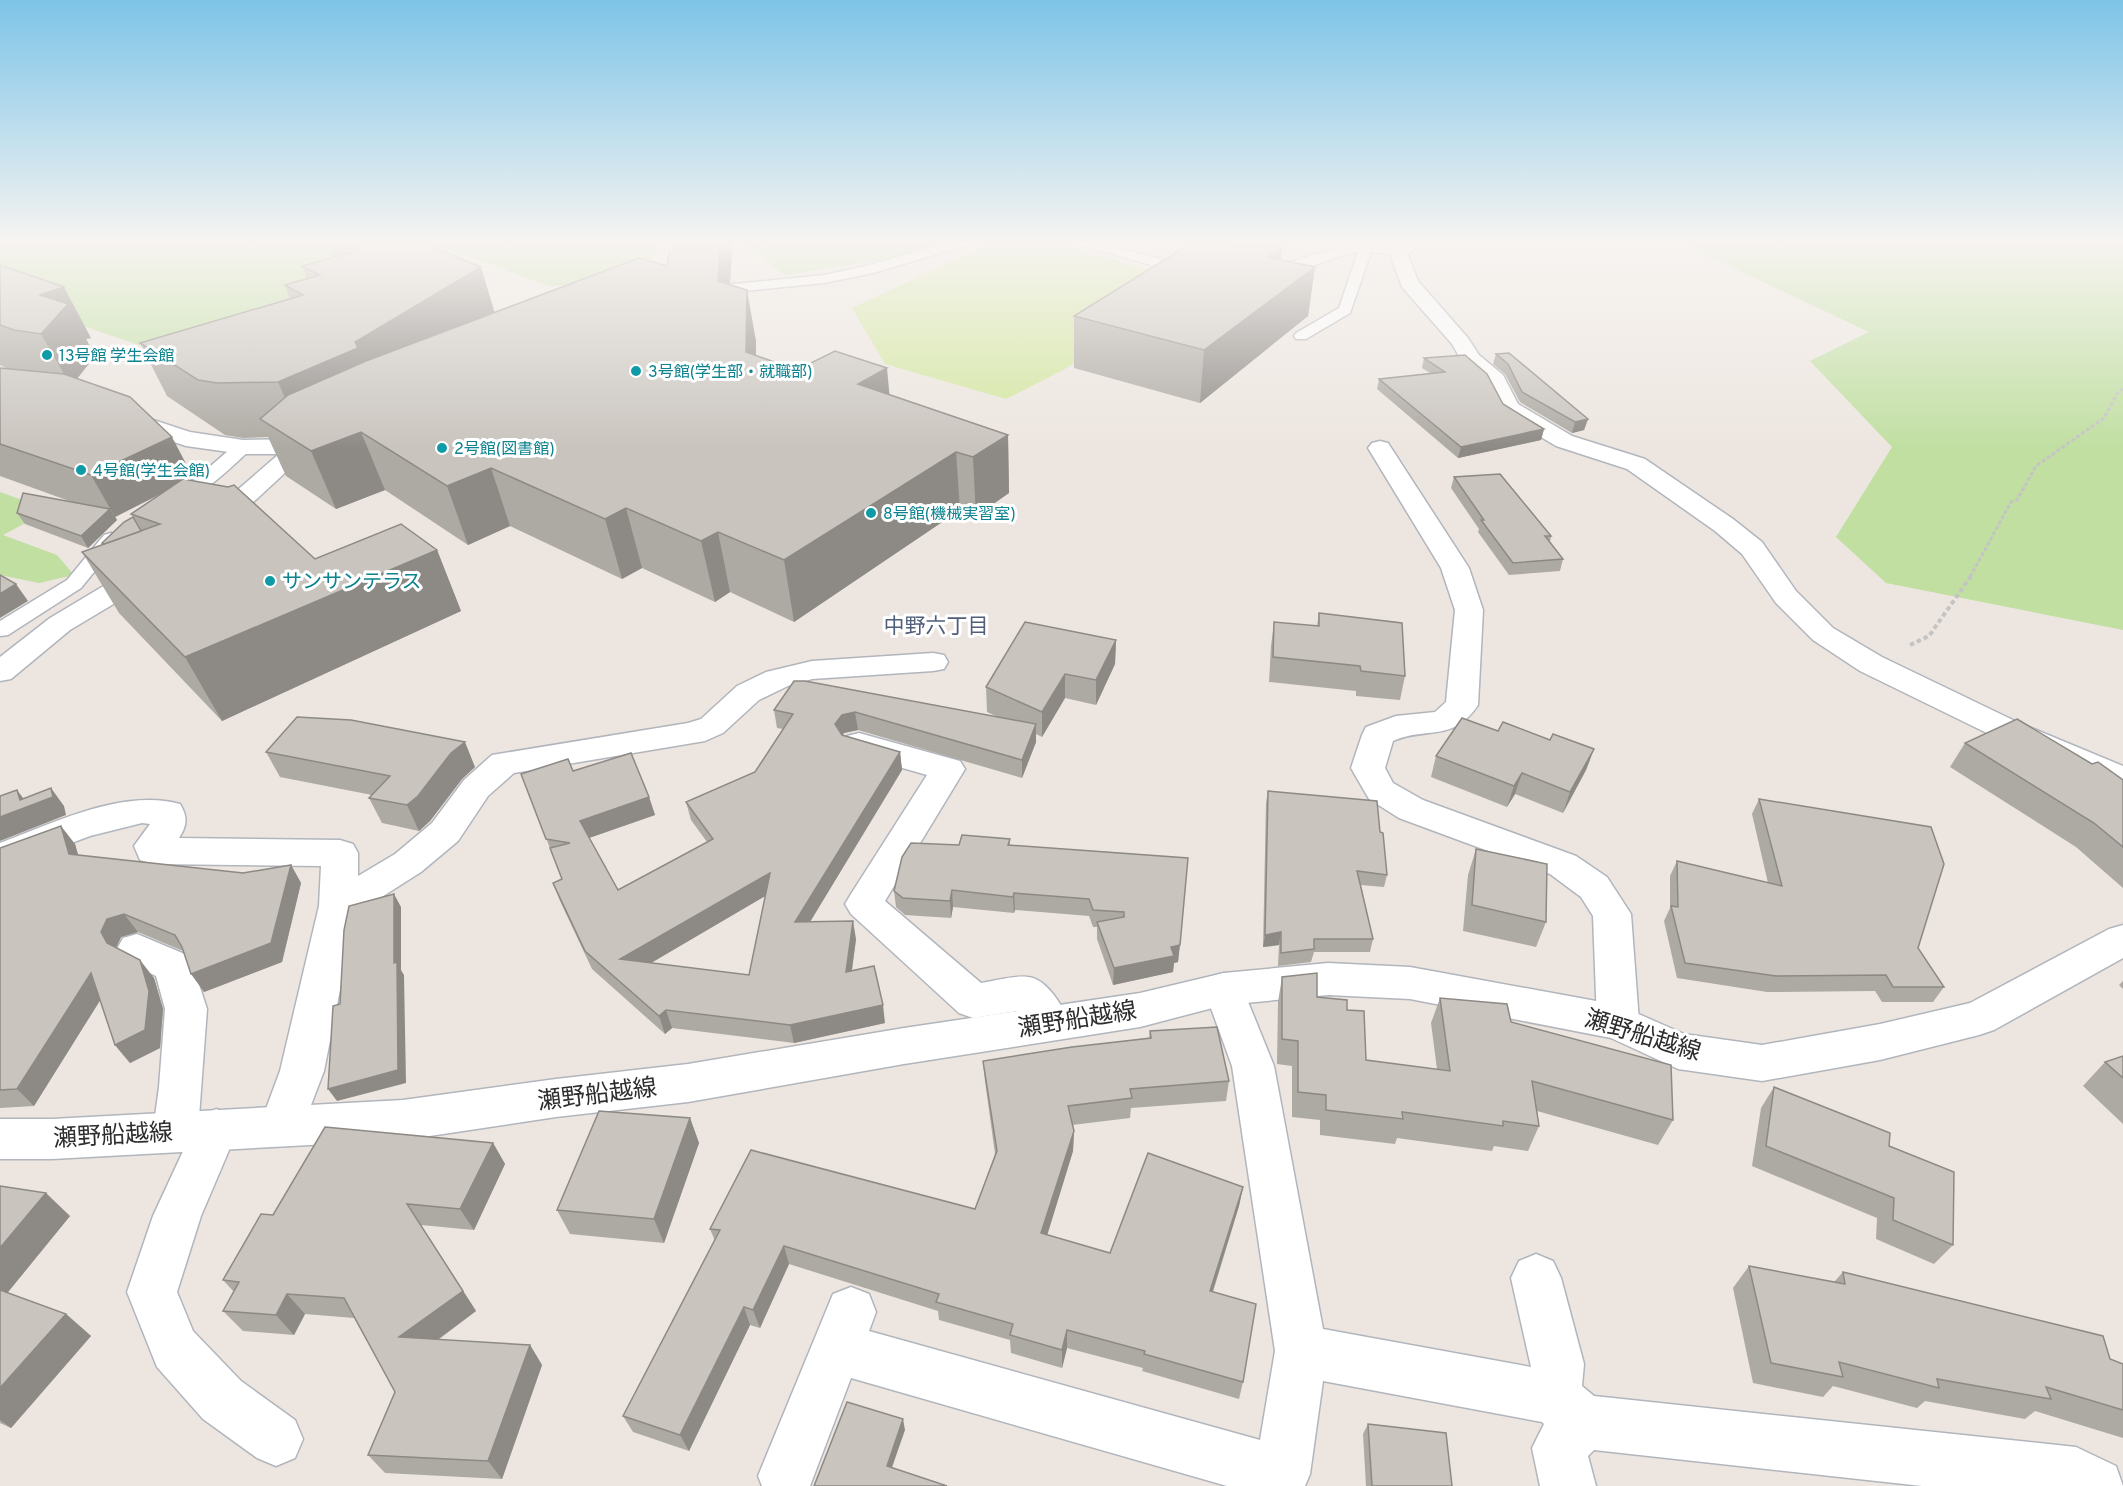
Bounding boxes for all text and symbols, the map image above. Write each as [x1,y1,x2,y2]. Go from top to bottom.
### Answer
place label: 13号館 学生会館 [59,347,174,367]
marker: 13号館 学生会館 [40,348,54,362]
place label: 3号館(学生部・就職部) [648,363,813,383]
marker: 3号館(学生部・就職部) [629,364,643,378]
place label: 2号館(図書館) [454,440,555,460]
marker: 2号館(図書館) [435,441,449,455]
place label: 4号館(学生会館) [93,462,210,482]
marker: 4号館(学生会館) [74,463,88,477]
place label: 8号館(機械実習室) [883,505,1016,525]
marker: 8号館(機械実習室) [864,506,878,520]
place label: サンサンテラス [282,570,422,596]
marker: サンサンテラス [263,574,277,588]
district label: 中野六丁目 [884,614,989,641]
street label: 瀬野船越線 [1016,997,1139,1045]
street label: 瀬野船越線 [1581,1005,1704,1069]
street label: 瀬野船越線 [536,1074,659,1118]
street label: 瀬野船越線 [52,1119,174,1155]

